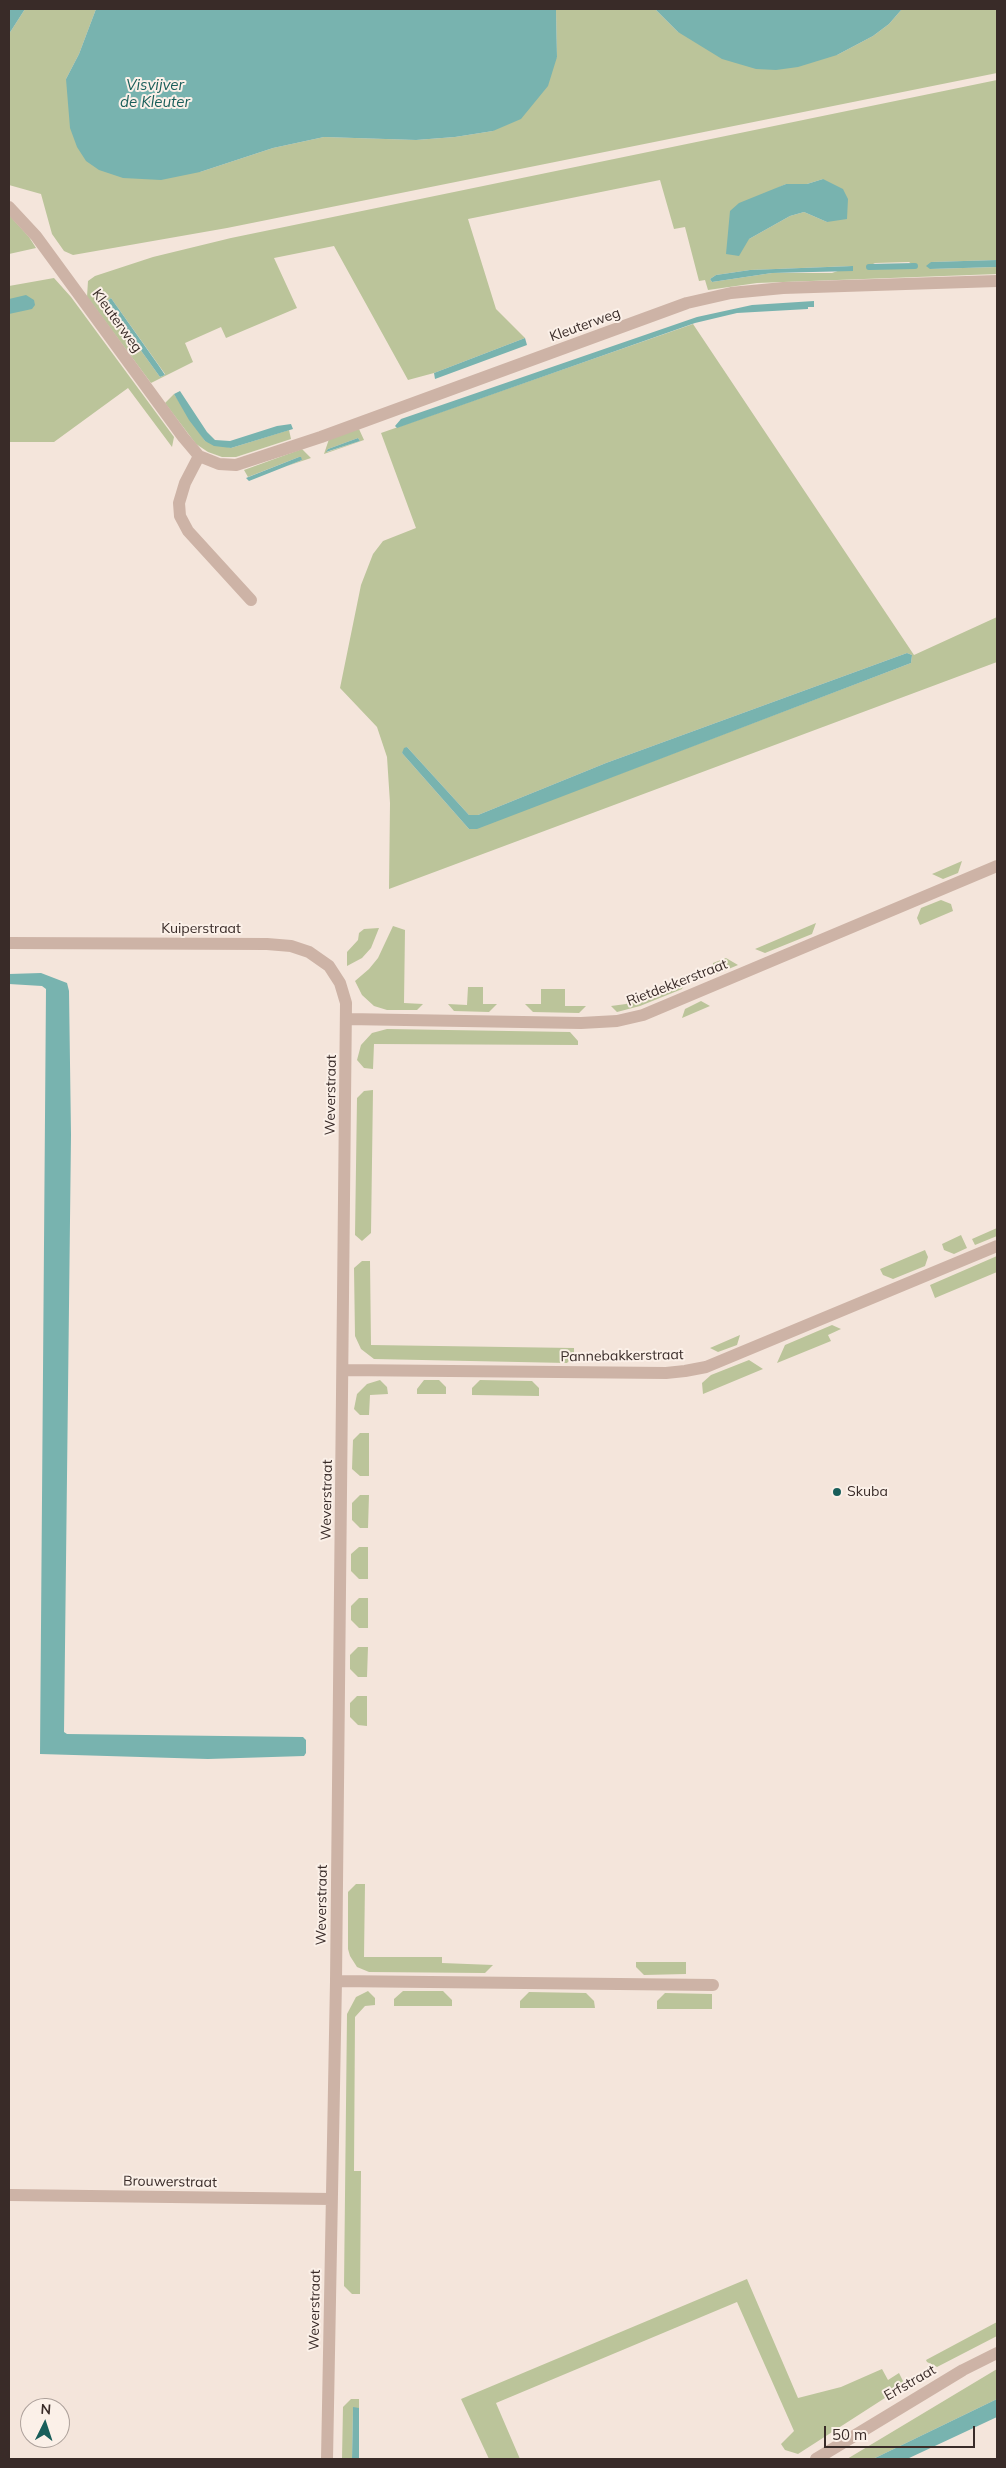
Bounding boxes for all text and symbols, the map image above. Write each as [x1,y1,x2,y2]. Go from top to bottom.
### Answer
water label: Visvijver de Kleuter [120,76,190,111]
street label: Kleuterweg [88,286,146,356]
street label: Kleuterweg [547,304,623,346]
street label: Kuiperstraat [161,921,241,937]
street label: Rietdekkerstraat [624,956,730,1010]
street label: Weverstraat [322,1055,340,1135]
street label: Pannebakkerstraat [560,1347,684,1365]
street label: Weverstraat [318,1460,336,1540]
place label: Skuba [847,1484,888,1500]
marker: Skuba [831,1486,843,1498]
street label: Weverstraat [313,1865,331,1945]
street label: Brouwerstraat [123,2173,217,2191]
street label: Weverstraat [306,2270,324,2350]
street label: Erfstraat [881,2362,939,2404]
north arrow [20,2398,70,2448]
text: N [40,2400,52,2418]
scale bar [826,2416,977,2448]
text: 50 m [832,2425,867,2444]

